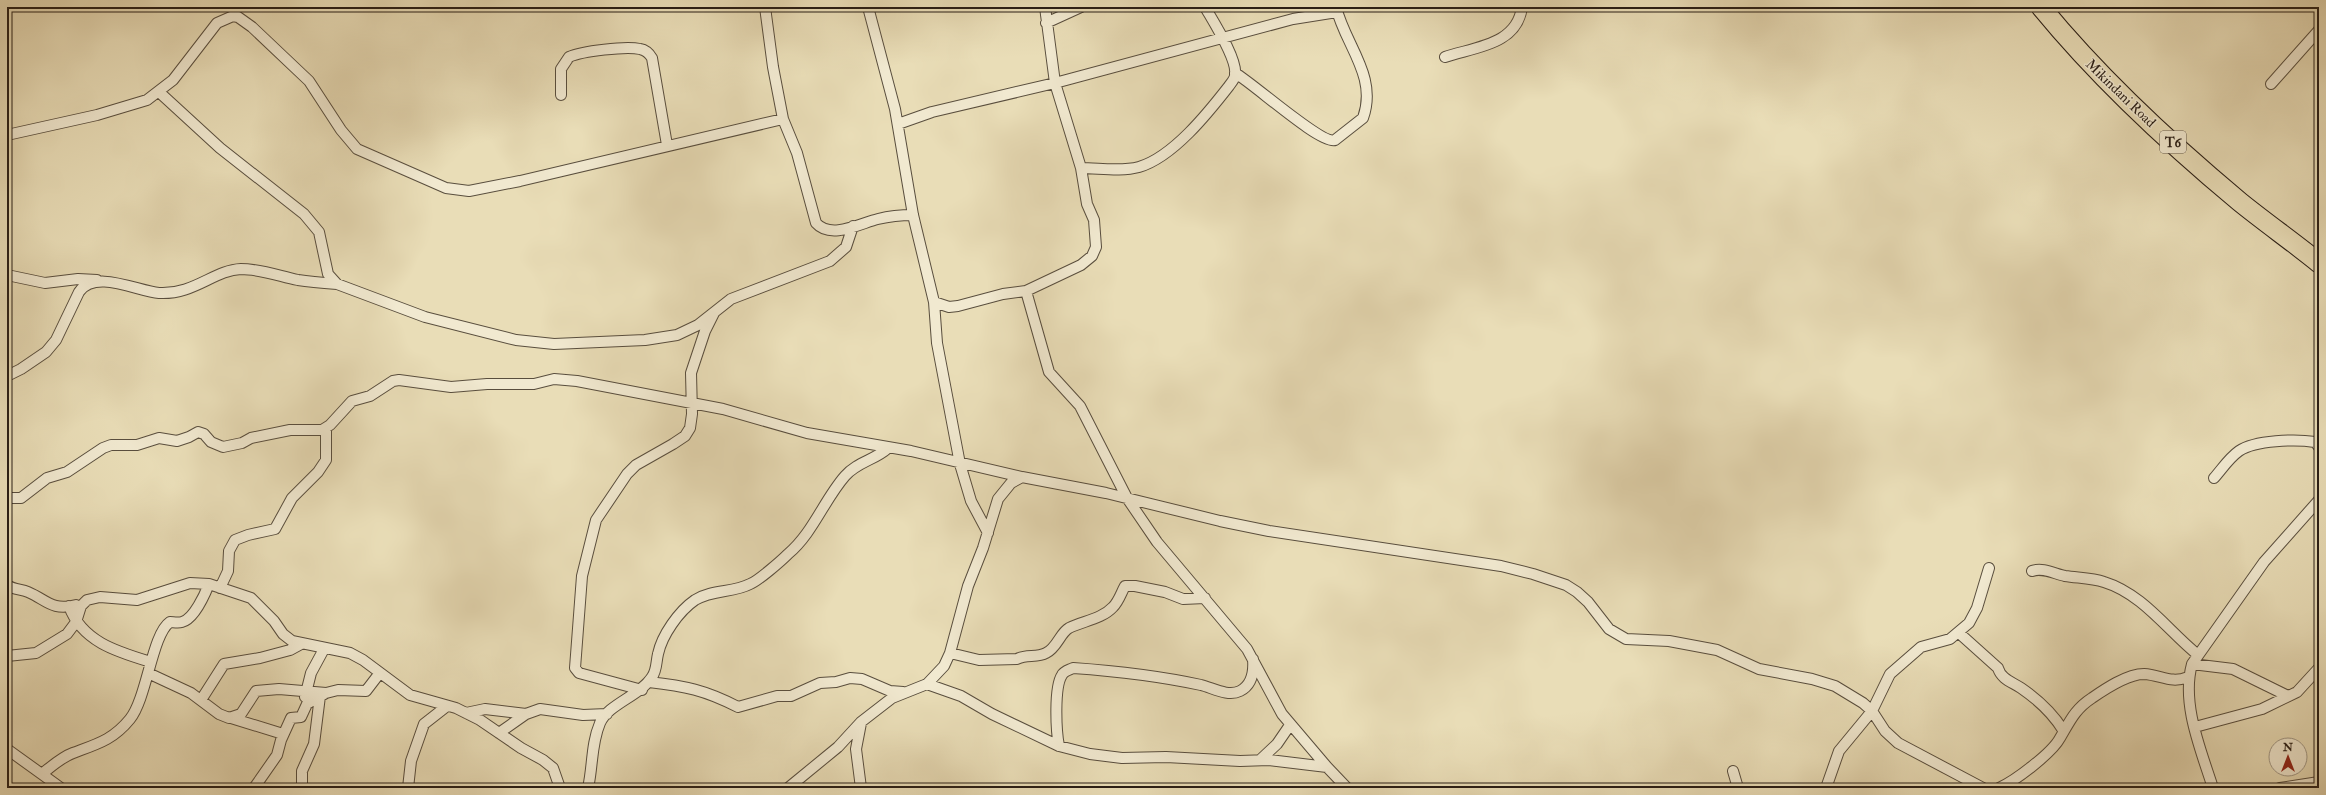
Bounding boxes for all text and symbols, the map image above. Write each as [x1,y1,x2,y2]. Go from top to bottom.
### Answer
street label: Mikindani Road [2082,56,2159,131]
road number: T6 [2160,131,2186,153]
north arrow [2268,737,2308,777]
text: N [2282,741,2294,754]

